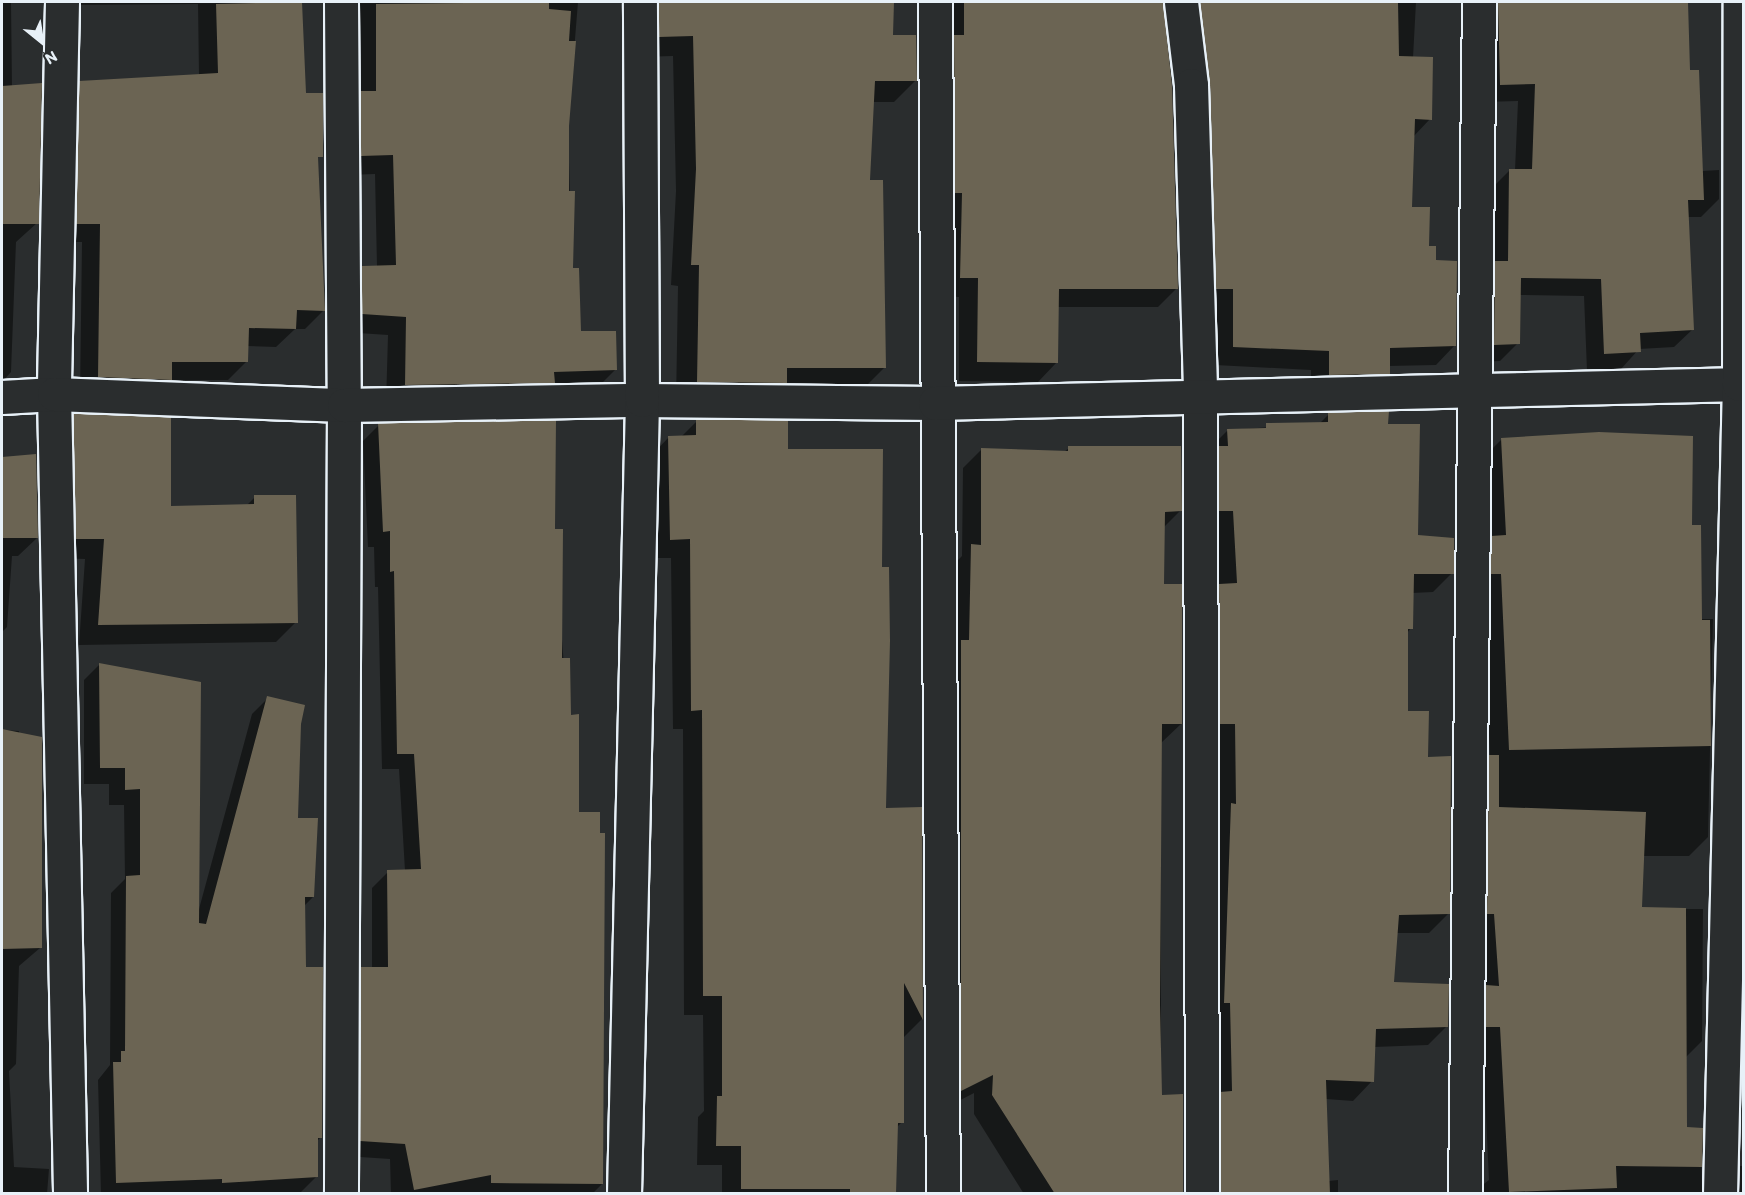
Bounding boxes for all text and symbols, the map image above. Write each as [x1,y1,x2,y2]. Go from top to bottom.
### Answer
north arrow [12,12,72,72]
text: N [42,47,61,69]

